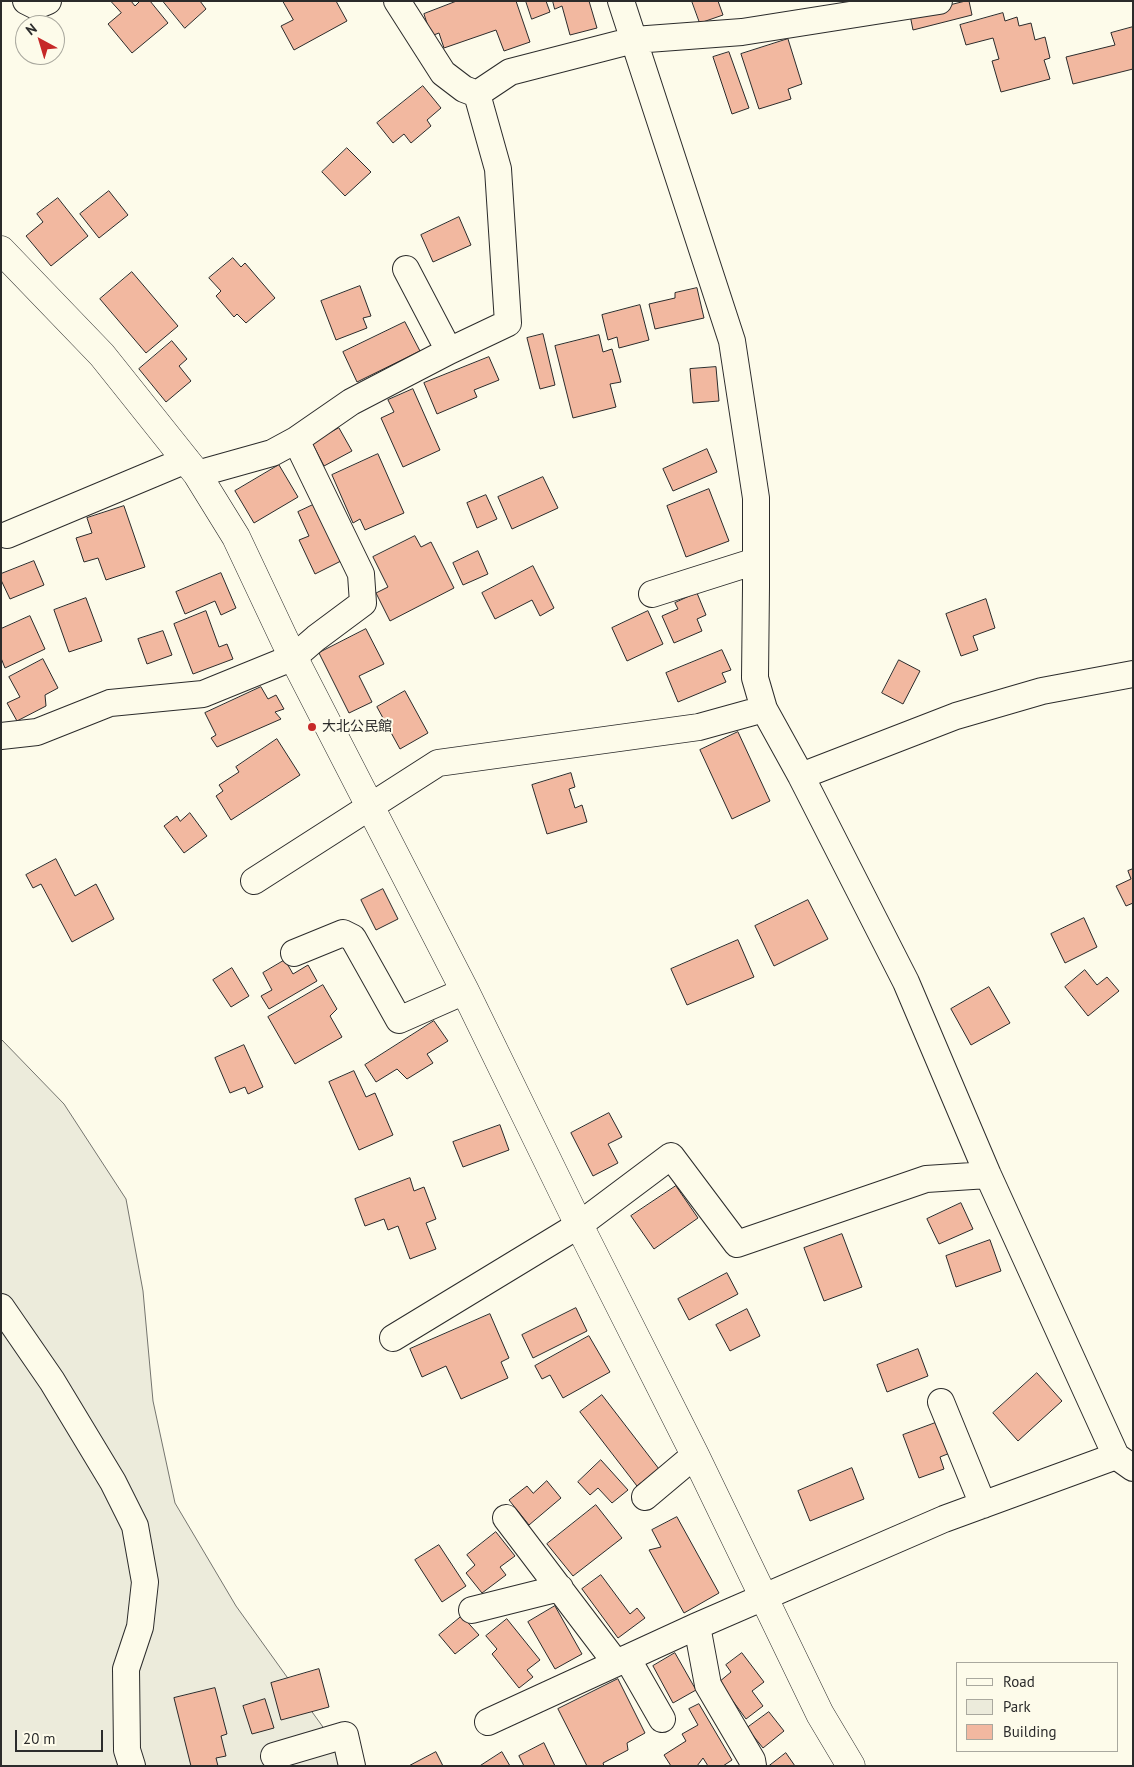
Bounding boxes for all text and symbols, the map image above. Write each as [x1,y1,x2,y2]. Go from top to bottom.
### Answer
north arrow [15,15,65,65]
text: N [22,19,40,39]
place label: 大北公民館 [322,719,392,735]
marker: 大北公民館 [306,721,318,733]
legend [956,1662,1119,1752]
text: Road [1003,1672,1035,1691]
text: Park [1003,1697,1031,1716]
scale bar [18,1720,105,1752]
text: Building [1003,1722,1057,1741]
text: 20 m [23,1729,56,1748]

